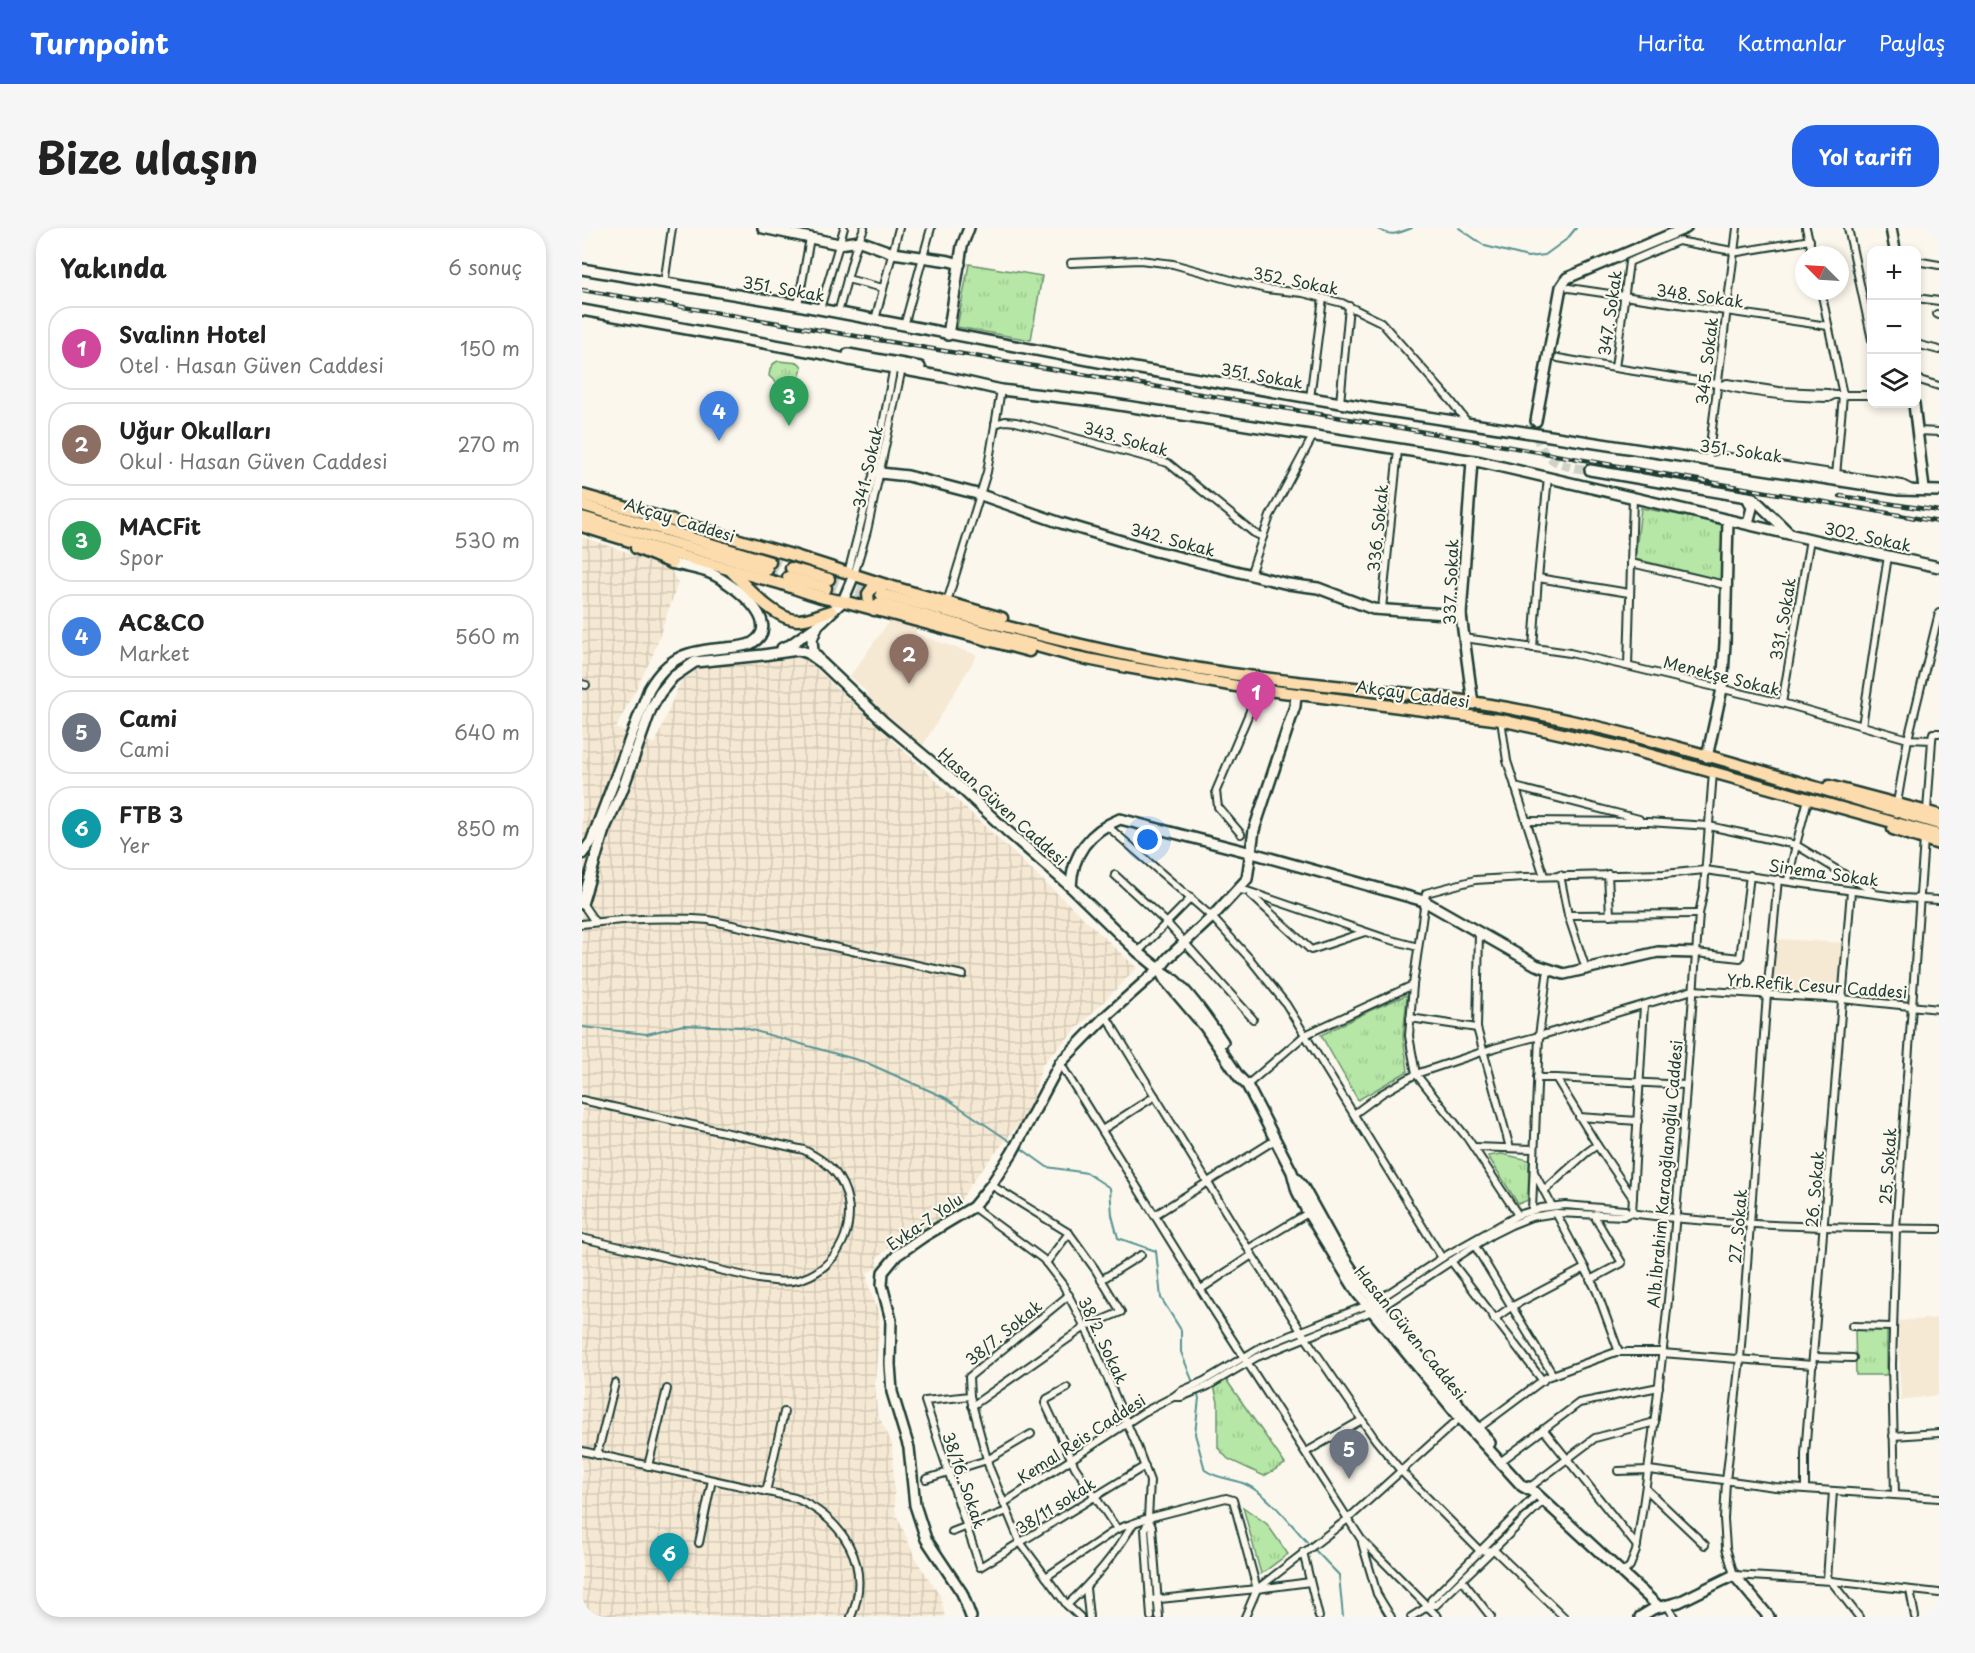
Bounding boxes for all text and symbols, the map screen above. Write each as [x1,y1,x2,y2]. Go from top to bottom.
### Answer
text: Turnpoint [30,21,169,64]
text: Harita [1638,26,1704,58]
text: Katmanlar [1737,26,1846,58]
text: Paylaş [1879,26,1945,58]
text: Bize ulaşın [36,125,258,188]
button: Yol tarifi [1792,125,1939,187]
north arrow [1795,246,1849,300]
map controls [1867,246,1921,408]
button: + [1867,246,1921,300]
text: Yakında [60,248,167,287]
text: 6 sonuç [448,252,522,282]
street label: 352. Sokak [1251,260,1341,300]
street label: 347. Sokak [1591,268,1627,358]
street label: 351. Sokak [741,269,827,307]
street label: 348. Sokak [1655,277,1745,313]
button: − [1867,300,1921,354]
street label: 345. Sokak [1689,316,1723,406]
text: Svalinn Hotel [119,317,266,350]
text: 1 [77,333,86,363]
text: 150 m [460,333,520,363]
text: Otel · Hasan Güven Caddesi [119,350,384,380]
button: layers [1867,354,1921,408]
street label: 351. Sokak [1219,356,1305,394]
pin: 3 [770,376,808,426]
pin: 4 [700,392,738,441]
text: Uğur Okulları [119,413,271,446]
street label: 343. Sokak [1081,414,1171,462]
street label: 341. Sokak [846,423,888,511]
text: 2 [74,429,89,459]
text: 270 m [457,429,520,459]
street label: 351. Sokak [1698,432,1784,468]
text: Okul · Hasan Güven Caddesi [119,446,388,476]
street label: 336. Sokak [1360,483,1394,573]
street label: Akçay Caddesi [622,491,738,547]
text: MACFit [119,509,201,542]
street label: 302. Sokak [1822,515,1914,557]
street label: 342. Sokak [1128,516,1218,562]
text: 3 [75,525,88,555]
text: 530 m [454,525,520,555]
street label: 337. Sokak [1436,538,1464,626]
text: Spor [119,542,163,572]
street label: 331. Sokak [1763,576,1801,662]
text: AC&CO [119,605,205,638]
text: 4 [75,621,88,651]
text: 560 m [455,621,520,651]
pin: 2 [890,634,928,684]
text: Market [119,638,189,668]
street label: Menekşe Sokak [1661,649,1783,701]
pin: 1 [1236,672,1276,722]
street label: Akçay Caddesi [1355,673,1471,713]
text: Cami [119,701,177,734]
text: 5 [75,717,88,747]
text: 640 m [454,717,520,747]
text: Cami [119,734,170,764]
street label: Hasan Güven Caddesi [933,742,1073,870]
text: FTB 3 [119,797,183,830]
text: 6 [74,813,89,843]
text: 850 m [456,813,520,843]
your location [1133,825,1162,854]
text: Yer [119,830,149,860]
street label: Sinema Sokak [1767,852,1881,892]
street label: Yrb.Refik Cesur Caddesi [1726,967,1908,1003]
street label: Alb.İbrahim Karaoğlanoğlu Caddesi [1640,1039,1688,1309]
street label: 25. Sokak [1872,1127,1902,1205]
street label: 26. Sokak [1799,1150,1829,1228]
street label: Evka-7 Yolu [881,1187,967,1255]
street label: 27. Sokak [1722,1188,1752,1264]
street label: Hasan Güven Caddesi [1349,1260,1473,1404]
street label: 38/2. Sokak [1073,1292,1135,1388]
street label: 38/7. Sokak [959,1294,1047,1370]
street label: Kemal Reis Caddesi [1012,1387,1150,1489]
street label: 38/16. Sokak [937,1429,993,1531]
pin: 5 [1330,1430,1368,1479]
street label: 38/11 sokak [1010,1471,1100,1539]
pin: 6 [650,1534,688,1583]

